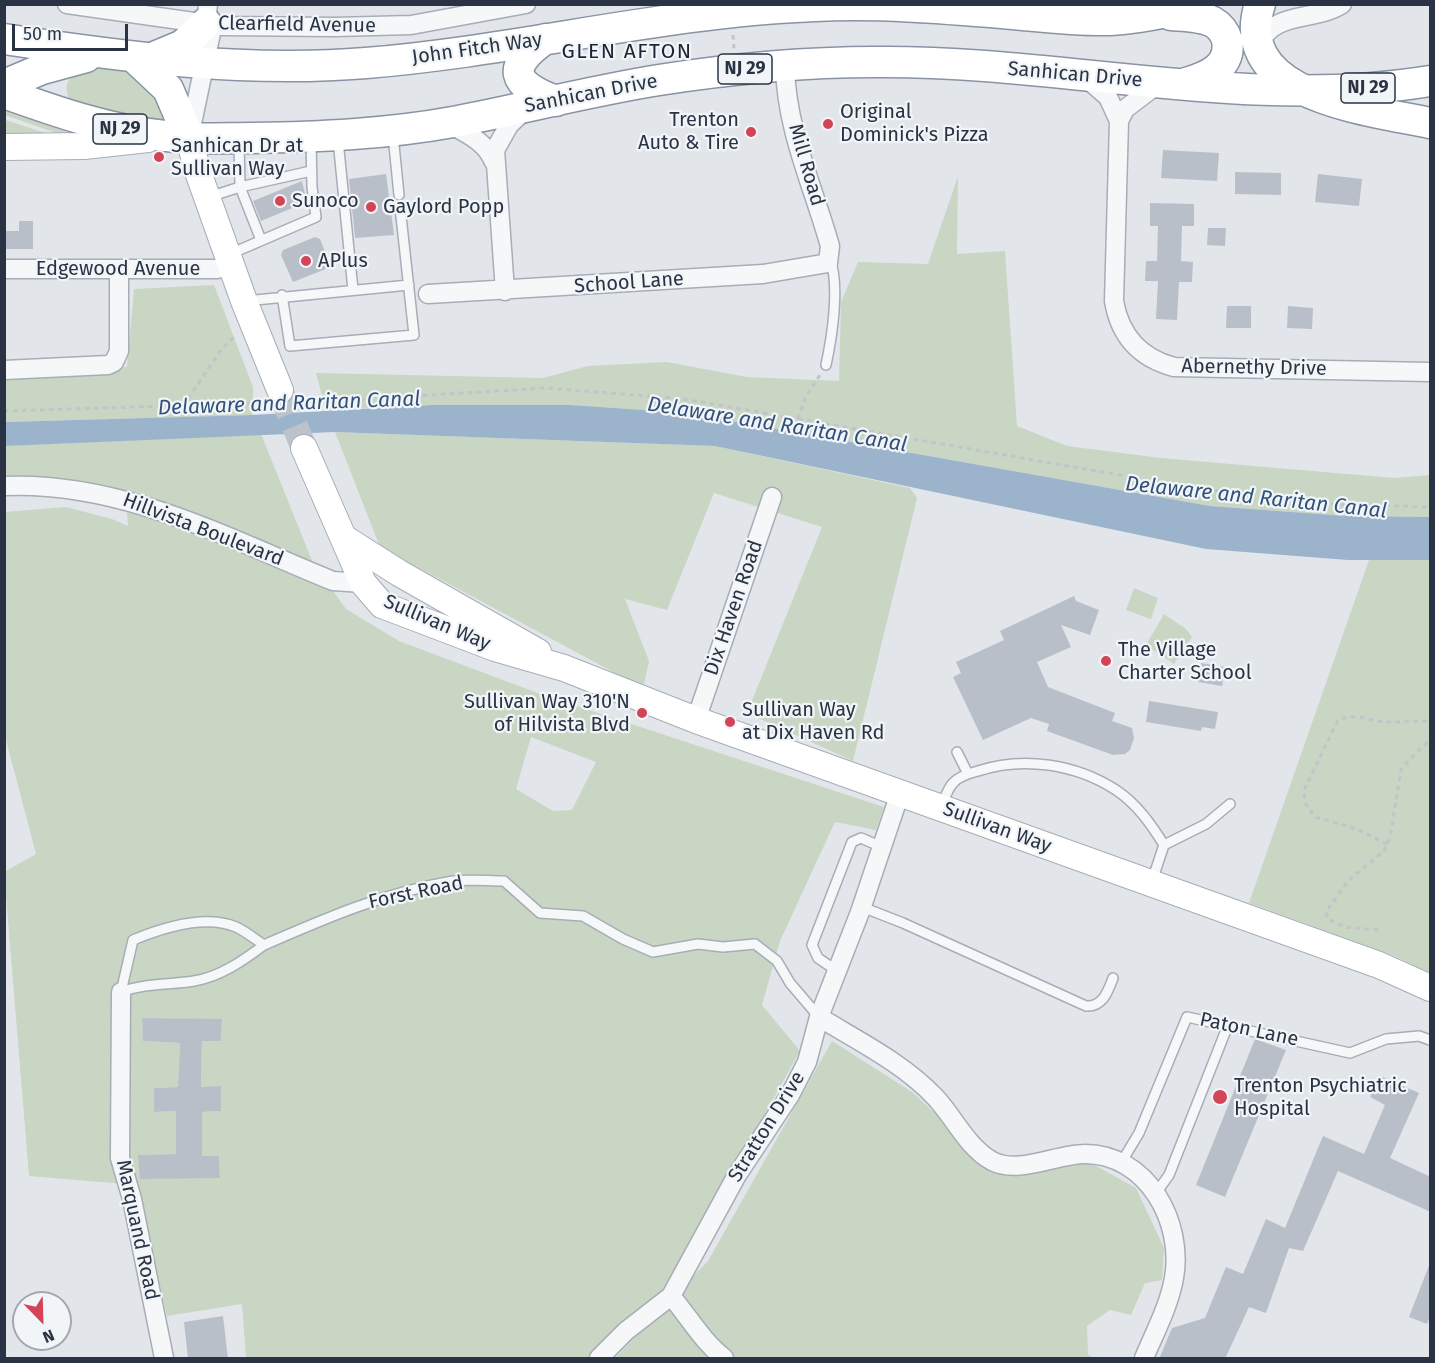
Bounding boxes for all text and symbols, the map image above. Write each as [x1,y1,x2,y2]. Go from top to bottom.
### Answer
scale bar [15,12,130,50]
street label: Clearfield Avenue [218,12,376,38]
text: 50 m [23,23,62,45]
street label: John Fitch Way [410,28,544,70]
district label: GLEN AFTON [561,39,693,65]
road number: NJ 29 [718,54,772,84]
street label: Sanhican Drive [1007,57,1143,93]
street label: Sanhican Drive [522,69,660,119]
road number: NJ 29 [1341,73,1395,103]
place label: Original Dominick's Pizza [840,100,989,147]
place label: Trenton Auto & Tire [638,108,739,155]
road number: NJ 29 [93,114,147,144]
marker: Original Dominick's Pizza [821,117,835,131]
street label: Mill Road [783,121,829,209]
marker: Trenton Auto & Tire [744,125,758,139]
place label: Sanhican Dr at Sullivan Way [171,134,303,181]
marker: Sanhican Dr at Sullivan Way [152,150,166,164]
place label: Sunoco [292,189,359,213]
marker: Sunoco [273,194,287,208]
place label: Gaylord Popp [383,195,504,219]
marker: Gaylord Popp [364,200,378,214]
place label: APlus [318,249,368,273]
marker: APlus [299,254,313,268]
street label: Edgewood Avenue [36,257,200,281]
street label: School Lane [573,267,685,299]
street label: Abernethy Drive [1181,355,1327,381]
water label: Delaware and Raritan Canal [157,387,421,421]
water label: Delaware and Raritan Canal [645,392,909,458]
water label: Delaware and Raritan Canal [1124,472,1388,524]
street label: Hillvista Boulevard [119,488,287,572]
street label: Dix Haven Road [700,537,768,679]
street label: Sullivan Way [380,590,494,656]
place label: The Village Charter School [1118,638,1252,685]
marker: The Village Charter School [1099,654,1113,668]
place label: Sullivan Way 310'N of Hilvista Blvd [464,690,630,737]
place label: Sullivan Way at Dix Haven Rd [742,698,885,745]
marker: Sullivan Way 310'N of Hilvista Blvd [635,706,649,720]
marker: Sullivan Way at Dix Haven Rd [723,715,737,729]
street label: Sullivan Way [939,797,1055,859]
street label: Forst Road [366,871,466,915]
street label: Paton Lane [1197,1008,1301,1052]
street label: Stratton Drive [724,1067,810,1187]
place label: Trenton Psychiatric Hospital [1234,1074,1407,1121]
marker: Trenton Psychiatric Hospital [1211,1088,1229,1106]
street label: Marquand Road [110,1157,164,1303]
north arrow [12,1291,72,1351]
text: N [40,1325,57,1347]

